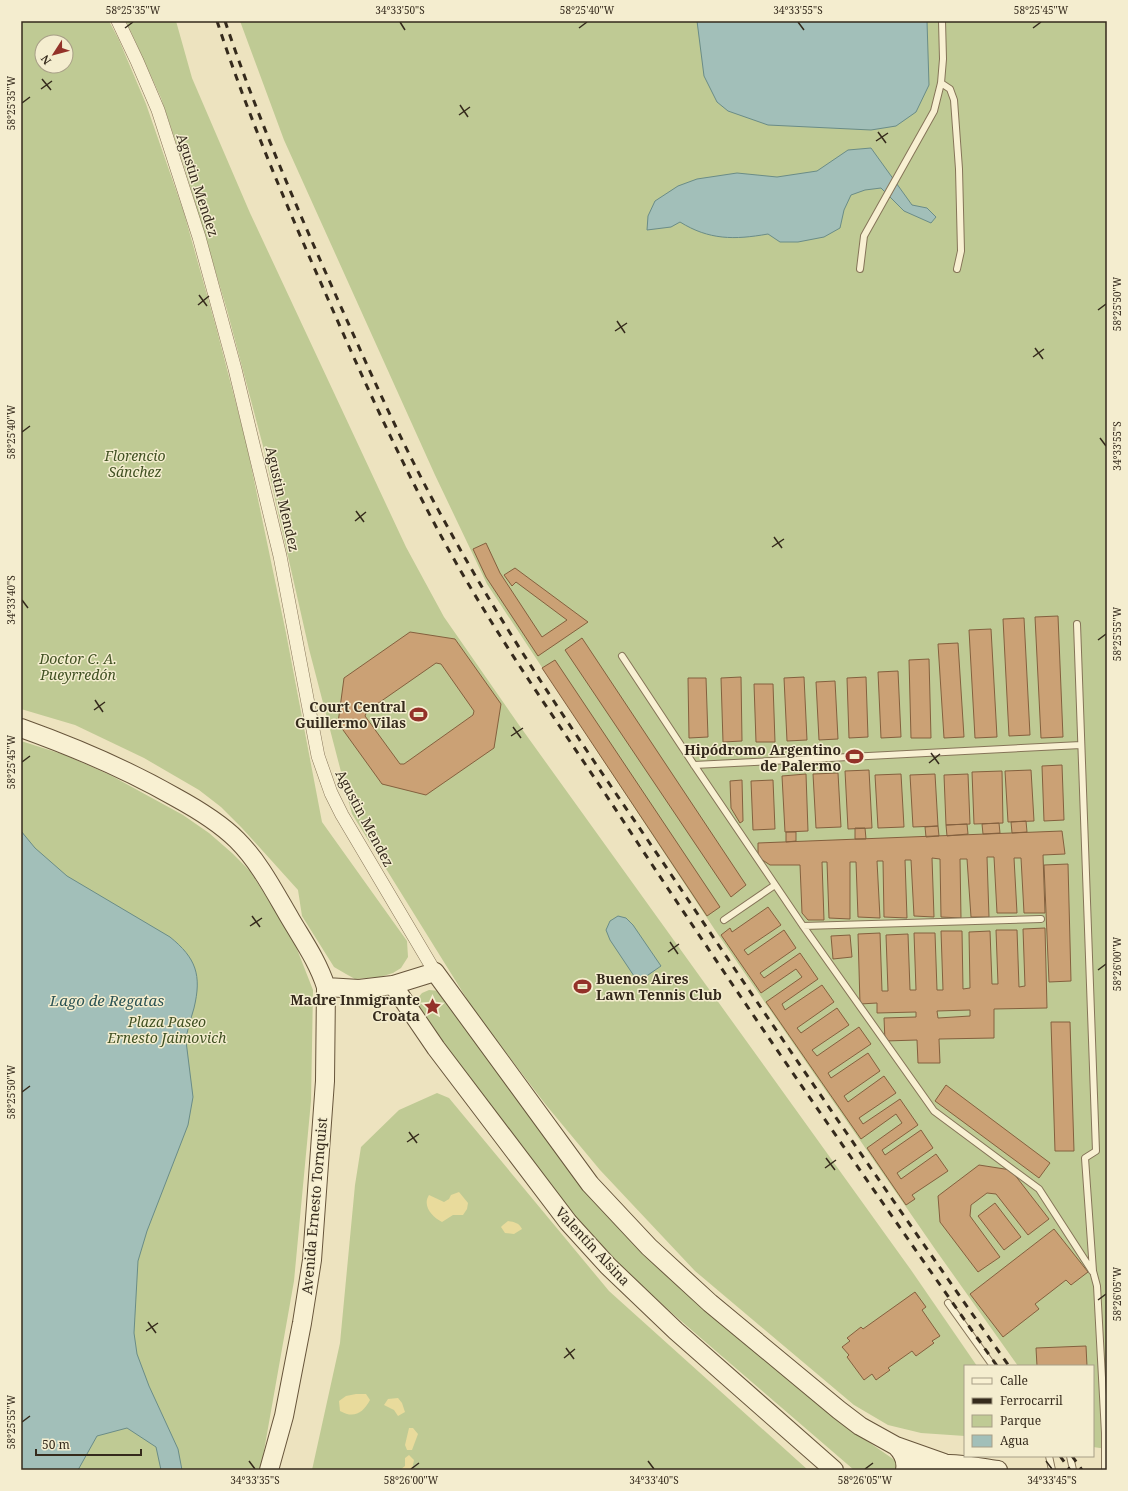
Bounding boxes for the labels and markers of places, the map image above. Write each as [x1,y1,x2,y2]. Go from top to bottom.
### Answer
place label: Court Central Guillermo Vilas [295,697,406,732]
sports icon: Court Central Guillermo Vilas [409,704,429,724]
place label: Hipódromo Argentino de Palermo [684,740,841,775]
sports icon: Hipódromo Argentino de Palermo [844,747,864,767]
place label: Buenos Aires Lawn Tennis Club [596,969,722,1004]
sports icon: Buenos Aires Lawn Tennis Club [573,976,593,996]
place label: Madre Inmigrante Croata [290,990,420,1025]
place icon: Madre Inmigrante Croata [423,997,443,1017]

